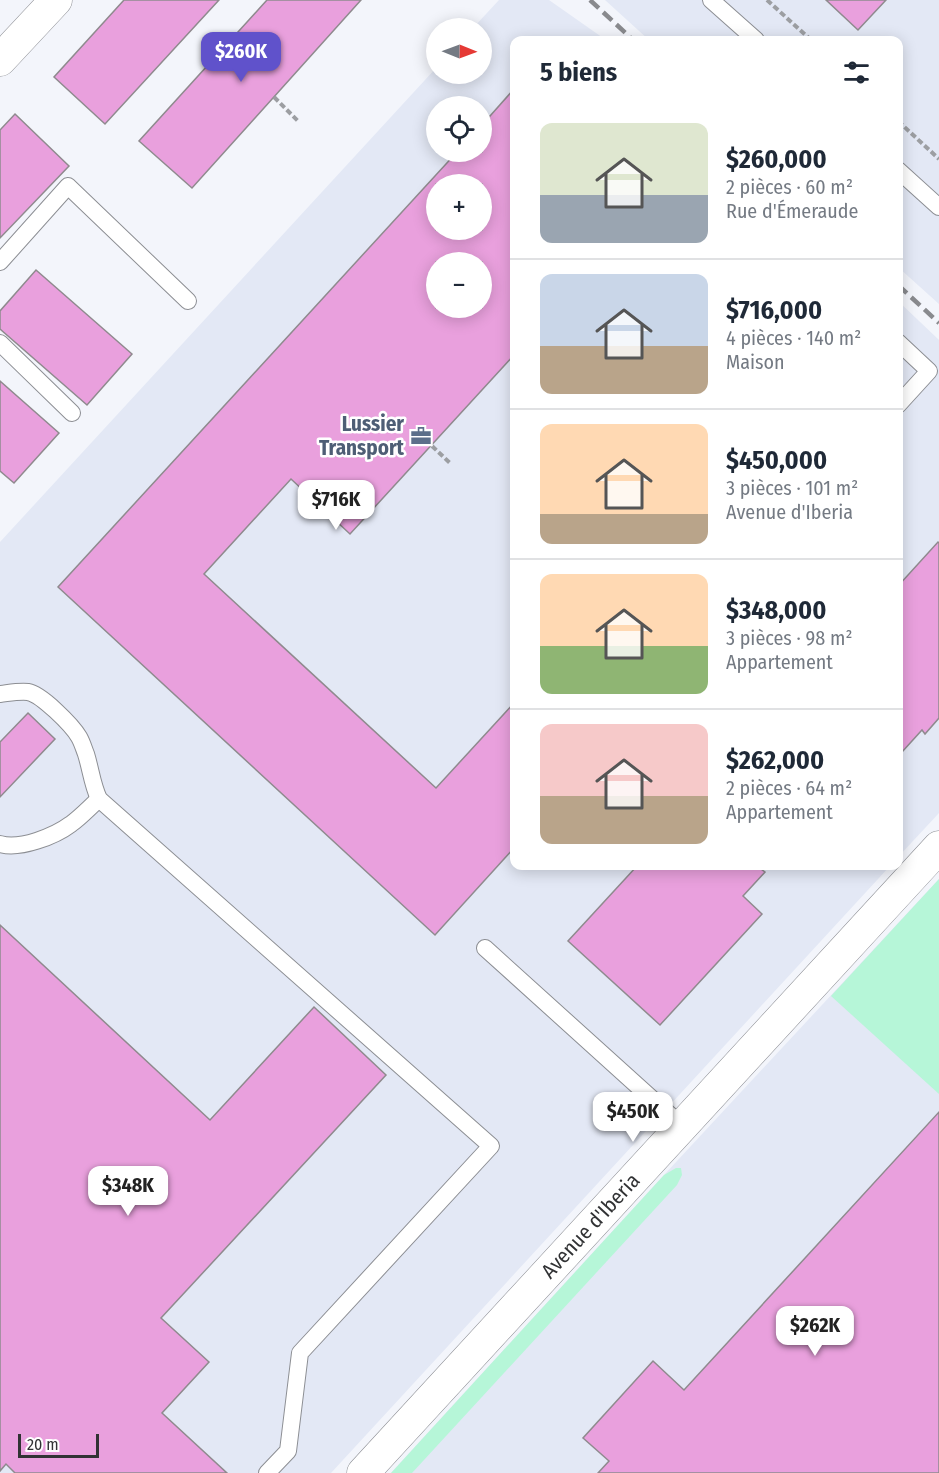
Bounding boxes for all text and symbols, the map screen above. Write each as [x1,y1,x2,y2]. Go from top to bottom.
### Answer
north arrow [426,18,492,84]
map controls [426,18,492,318]
pin: $260K [199,32,283,83]
text: $260K [215,39,267,63]
icon: filters [840,56,873,89]
text: 5 biens [540,57,617,88]
button: locate [426,96,492,162]
text: $260,000 [726,144,827,175]
icon: home [588,147,660,219]
button: + [426,174,492,240]
text: 2 pièces · 60 m² [726,175,853,199]
text: Rue d'Émeraude [726,199,858,223]
button: − [426,252,492,318]
text: $716,000 [726,295,822,326]
icon: home [588,298,660,370]
text: 4 pièces · 140 m² [726,326,861,350]
text: Maison [726,350,785,374]
place label: Lussier Transport [319,411,405,461]
office icon: Lussier Transport [409,424,433,448]
text: $450,000 [726,445,827,476]
icon: home [588,448,660,520]
text: 3 pièces · 101 m² [726,476,858,500]
pin: $716K [294,480,378,531]
text: $716K [312,487,360,511]
text: Avenue d'Iberia [726,500,853,524]
text: $348,000 [726,595,826,626]
icon: home [588,598,660,670]
text: 3 pièces · 98 m² [726,626,852,650]
text: Appartement [726,650,833,674]
text: $262,000 [726,745,824,776]
icon: home [588,748,660,820]
text: 2 pièces · 64 m² [726,776,852,800]
text: Appartement [726,800,833,824]
pin: $450K [591,1092,675,1143]
text: $450K [607,1099,659,1123]
pin: $348K [86,1166,170,1217]
street label: Avenue d'Iberia [536,1168,645,1284]
text: $348K [102,1173,154,1197]
pin: $262K [773,1306,857,1357]
text: $262K [790,1313,840,1337]
scale bar [18,1431,99,1458]
text: 20 m [27,1435,58,1454]

